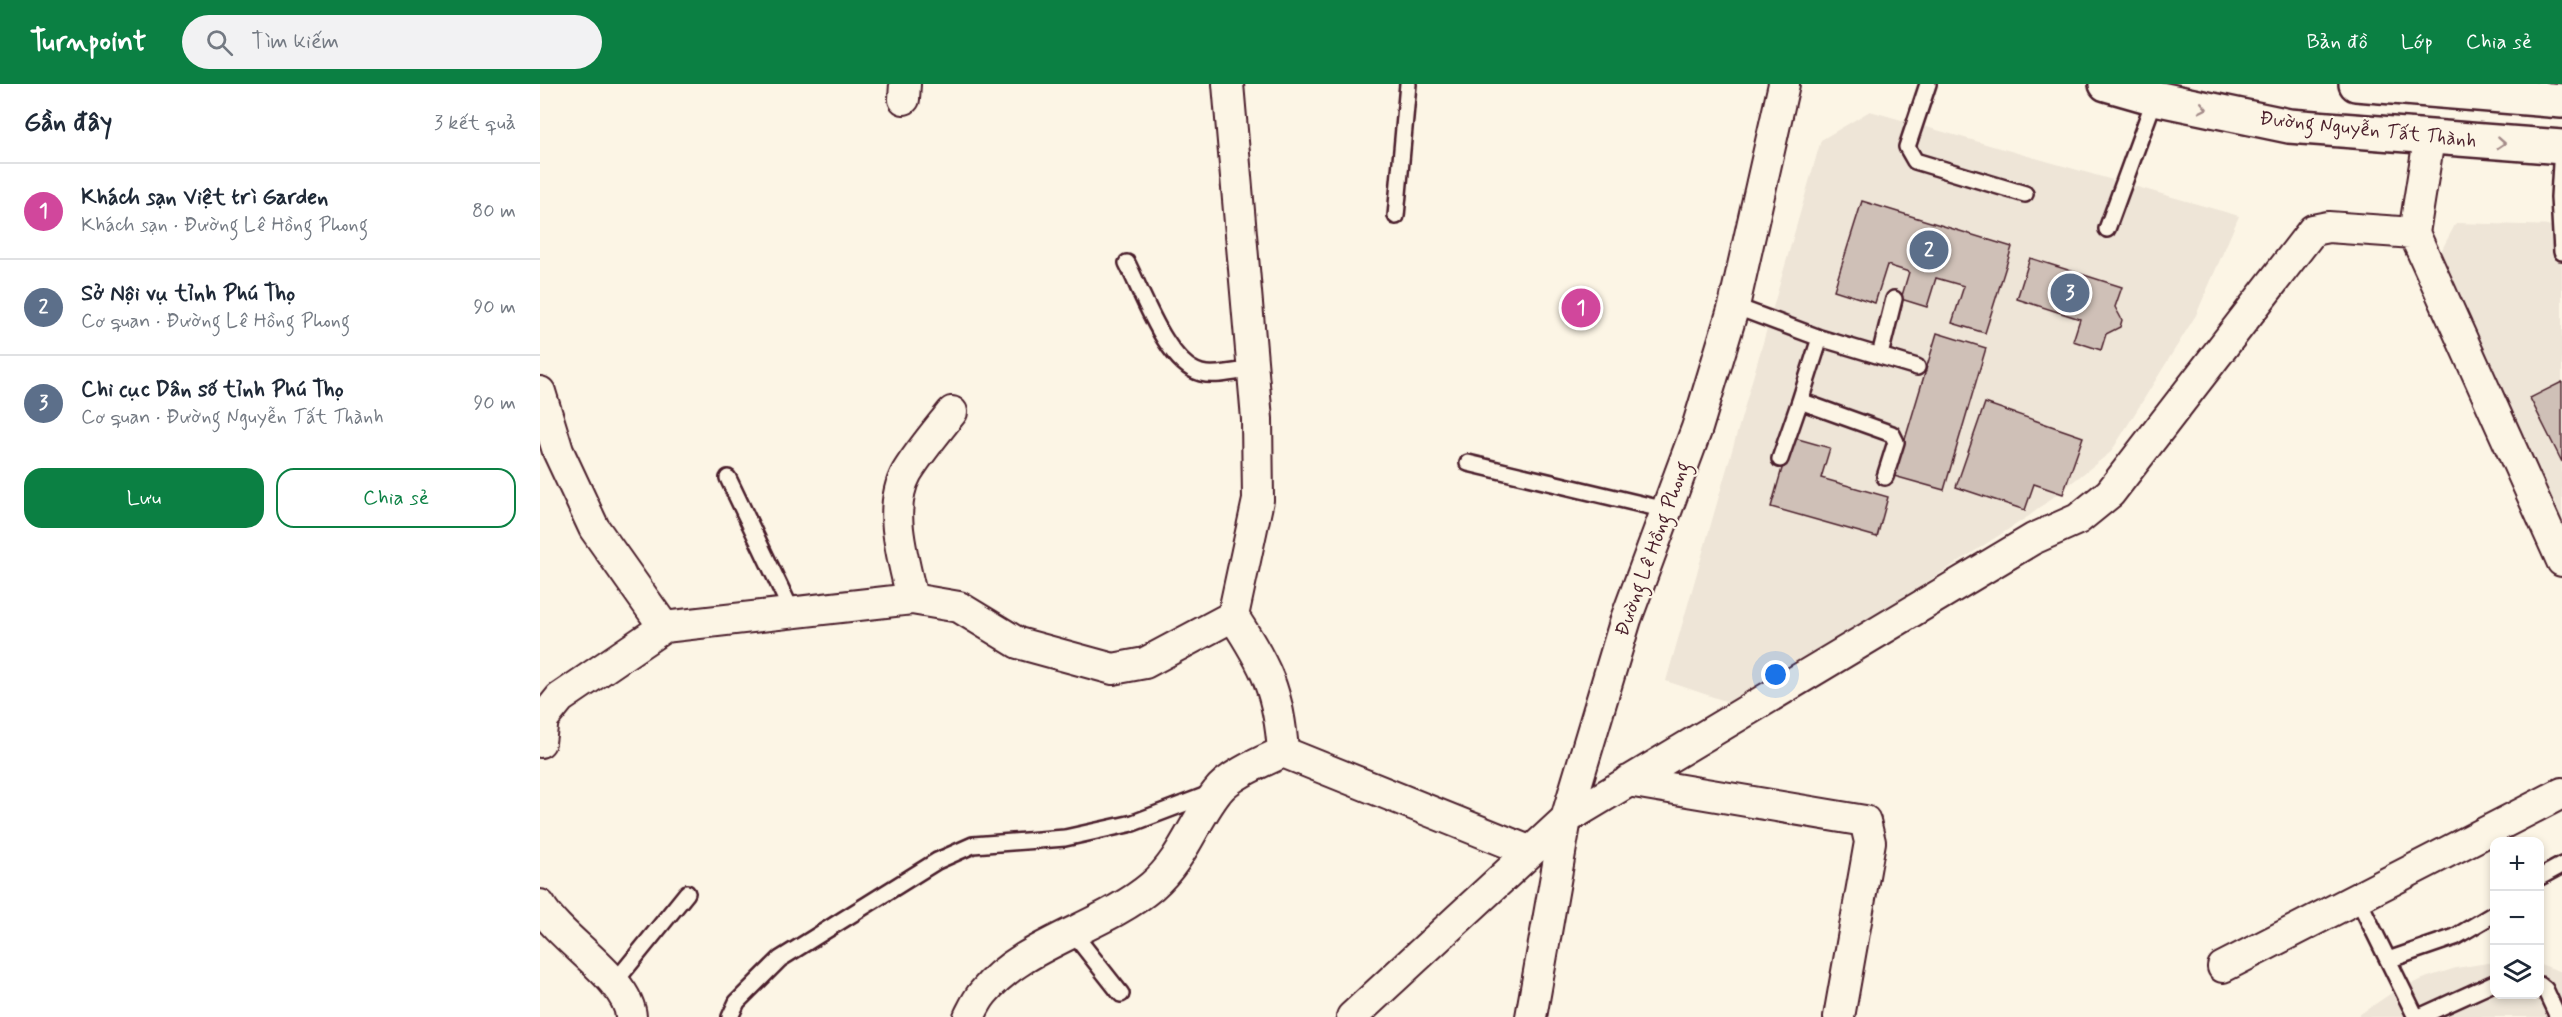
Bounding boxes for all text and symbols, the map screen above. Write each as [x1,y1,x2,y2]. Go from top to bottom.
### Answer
search box [182,15,602,69]
text: Turnpoint [30,24,146,61]
icon: search [203,26,236,59]
text: Tìm kiếm [251,28,339,56]
text: Bản đồ [2307,28,2368,56]
text: Lớp [2401,28,2433,56]
text: Chia sẻ [2466,28,2532,56]
one-way arrow [2198,101,2208,114]
street label: Đường Nguyễn Tất Thành [2258,105,2478,157]
text: Gần đây [24,106,112,140]
text: 3 kết quả [434,110,516,137]
one-way arrow [2496,137,2505,150]
text: Khách sạn Việt trì Garden [81,184,328,212]
text: 1 [39,198,48,225]
text: 80 m [472,198,516,225]
text: Khách sạn · Đường Lê Hồng Phong [81,212,368,239]
pin: 2 [1910,228,1948,272]
pin: 3 [2050,270,2090,316]
text: Sở Nội vụ tỉnh Phú Thọ [81,280,295,308]
pin: 1 [1562,286,1600,330]
text: 2 [39,294,48,321]
text: 90 m [473,294,516,321]
text: Cơ quan · Đường Lê Hồng Phong [81,308,350,335]
text: Chi cục Dân số tỉnh Phú Thọ [81,376,344,404]
text: 3 [39,390,48,417]
text: 90 m [473,390,516,417]
text: Cơ quan · Đường Nguyễn Tất Thành [81,404,384,431]
street label: Đường Lê Hồng Phong [1609,458,1699,641]
button: Lưu [24,468,264,528]
button: Chia sẻ [276,468,516,528]
your location [1761,660,1790,689]
map controls [2490,837,2544,999]
button: + [2490,837,2544,891]
button: − [2490,891,2544,945]
button: layers [2490,945,2544,999]

